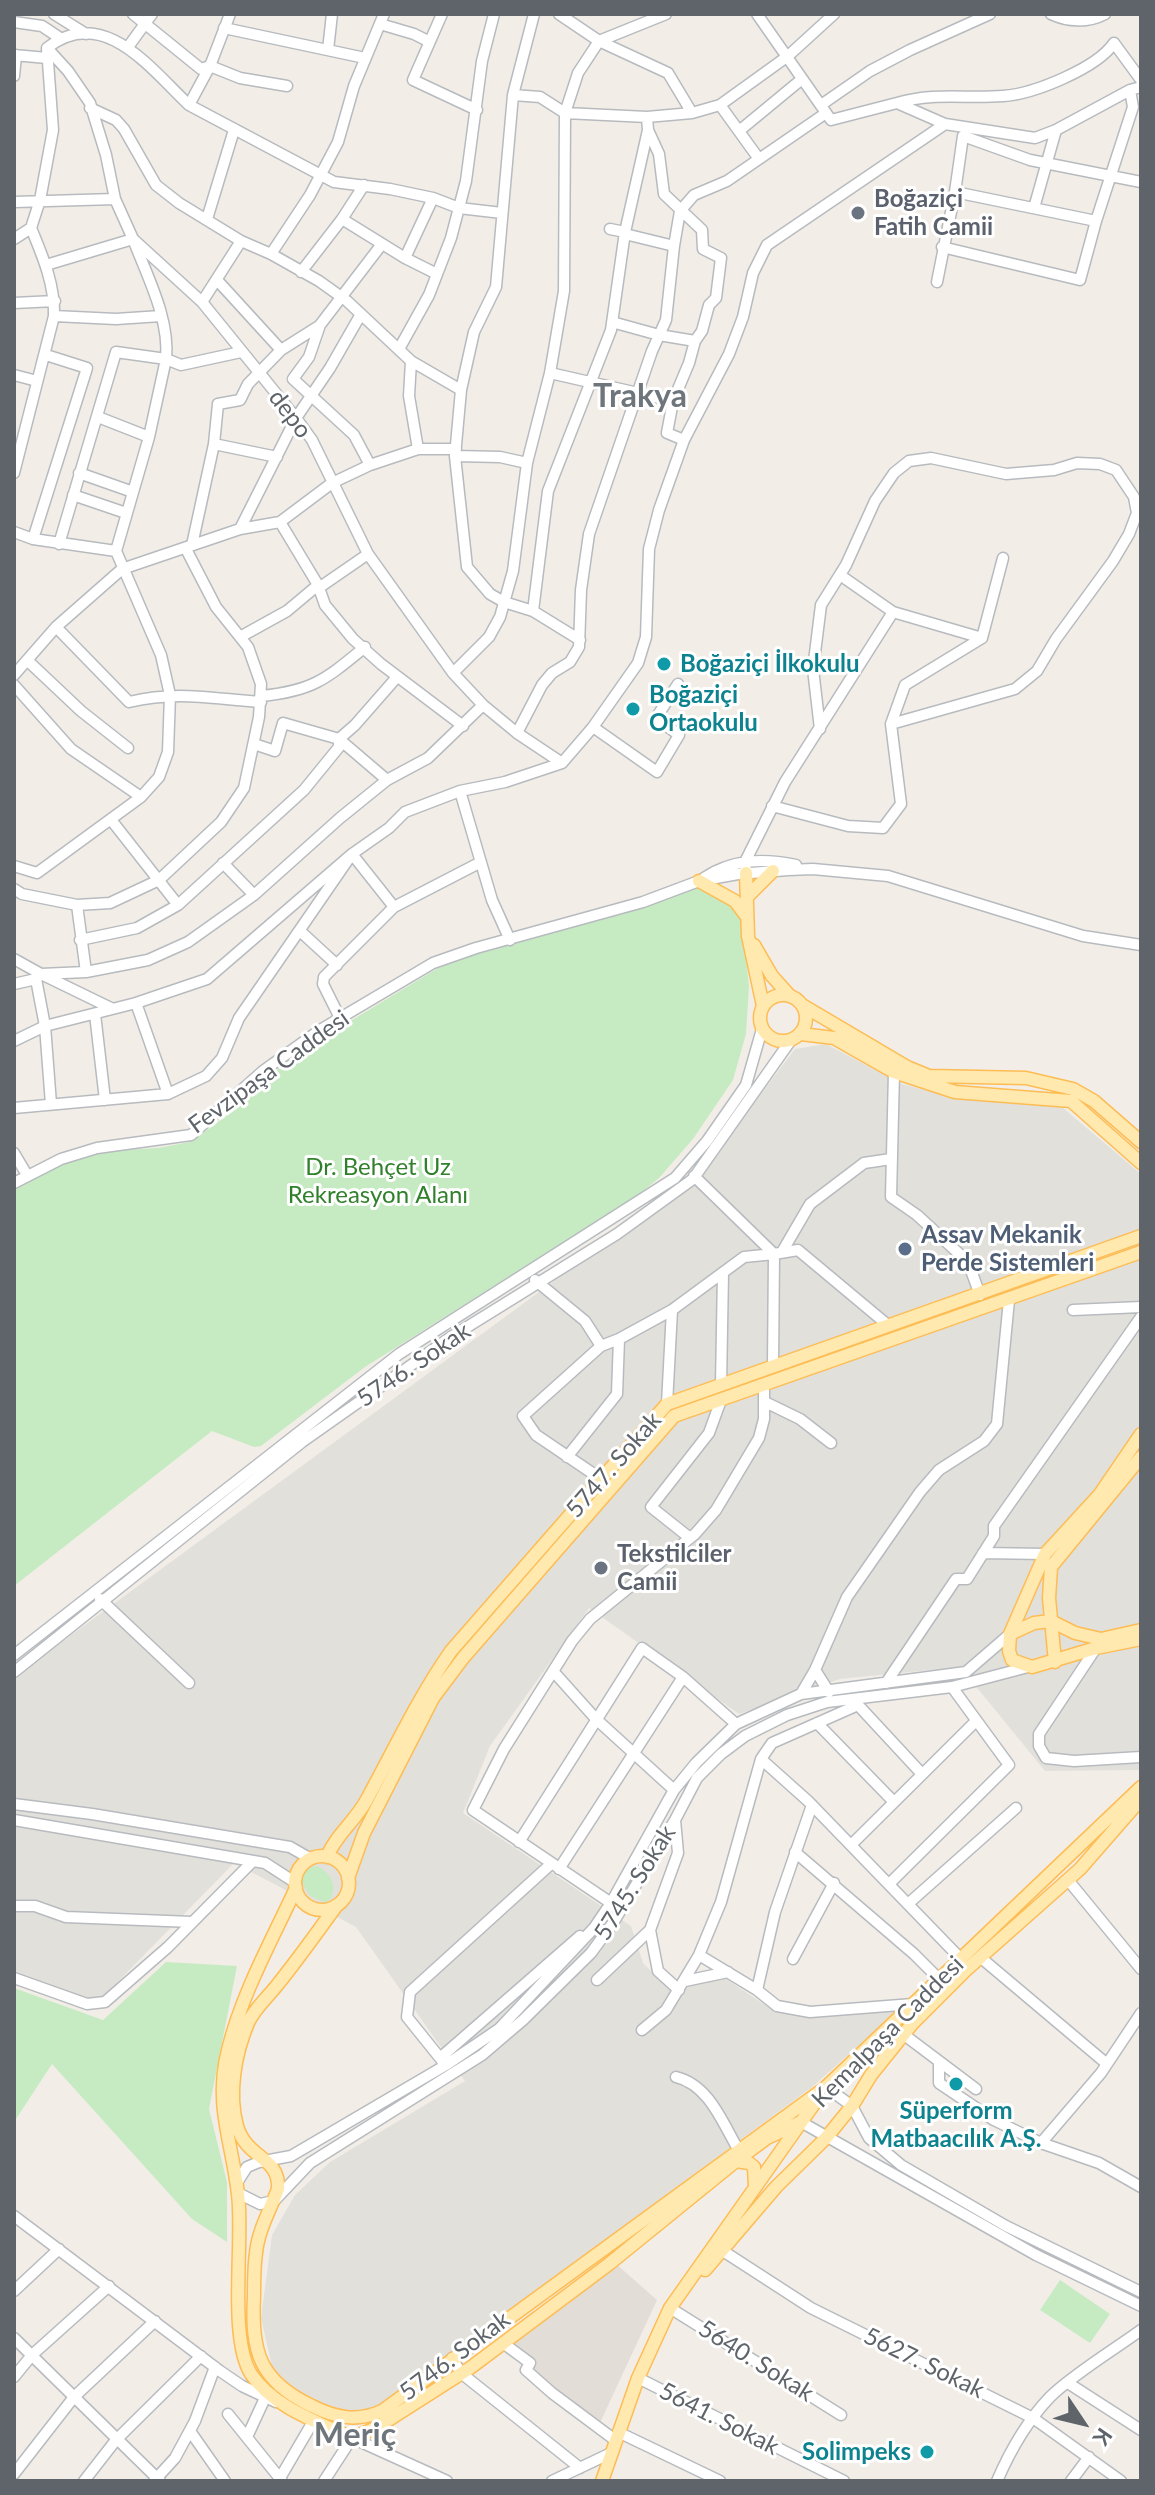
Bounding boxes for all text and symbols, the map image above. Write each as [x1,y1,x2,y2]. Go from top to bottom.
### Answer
place label: Boğaziçi Fatih Camii [874,185,993,241]
marker: Boğaziçi Fatih Camii [849,204,867,222]
district label: Trakya [593,378,687,416]
street label: depo [262,384,318,444]
place label: Boğaziçi İlkokulu [680,650,860,678]
marker: Boğaziçi İlkokulu [655,655,673,673]
place label: Boğaziçi Ortaokulu [649,681,758,737]
marker: Boğaziçi Ortaokulu [624,700,642,718]
street label: Fevzipaşa Caddesi [183,1004,355,1140]
park label: Dr. Behçet Uz Rekreasyon Alanı [288,1153,468,1209]
place label: Assav Mekanik Perde Sistemleri [921,1221,1094,1277]
marker: Assav Mekanik Perde Sistemleri [896,1240,914,1258]
street label: 5746. Sokak [352,1317,476,1413]
street label: 5747. Sokak [560,1406,668,1524]
place label: Tekstilciler Camii [617,1540,732,1596]
marker: Tekstilciler Camii [592,1559,610,1577]
street label: 5745. Sokak [588,1820,682,1946]
street label: Kemalpaşa Caddesi [806,1950,970,2114]
marker: Süperform Matbaacılık A.Ş. [947,2075,965,2093]
place label: Süperform Matbaacılık A.Ş. [871,2097,1041,2153]
street label: 5746. Sokak [394,2305,516,2407]
street label: 5640. Sokak [693,2314,819,2408]
street label: 5627. Sokak [859,2321,989,2405]
street label: 5641. Sokak [654,2377,784,2461]
north arrow [1043,2383,1123,2463]
district label: Meriç [314,2417,396,2455]
text: K [1088,2423,1118,2451]
place label: Solimpeks [802,2438,911,2466]
marker: Solimpeks [918,2443,936,2461]

